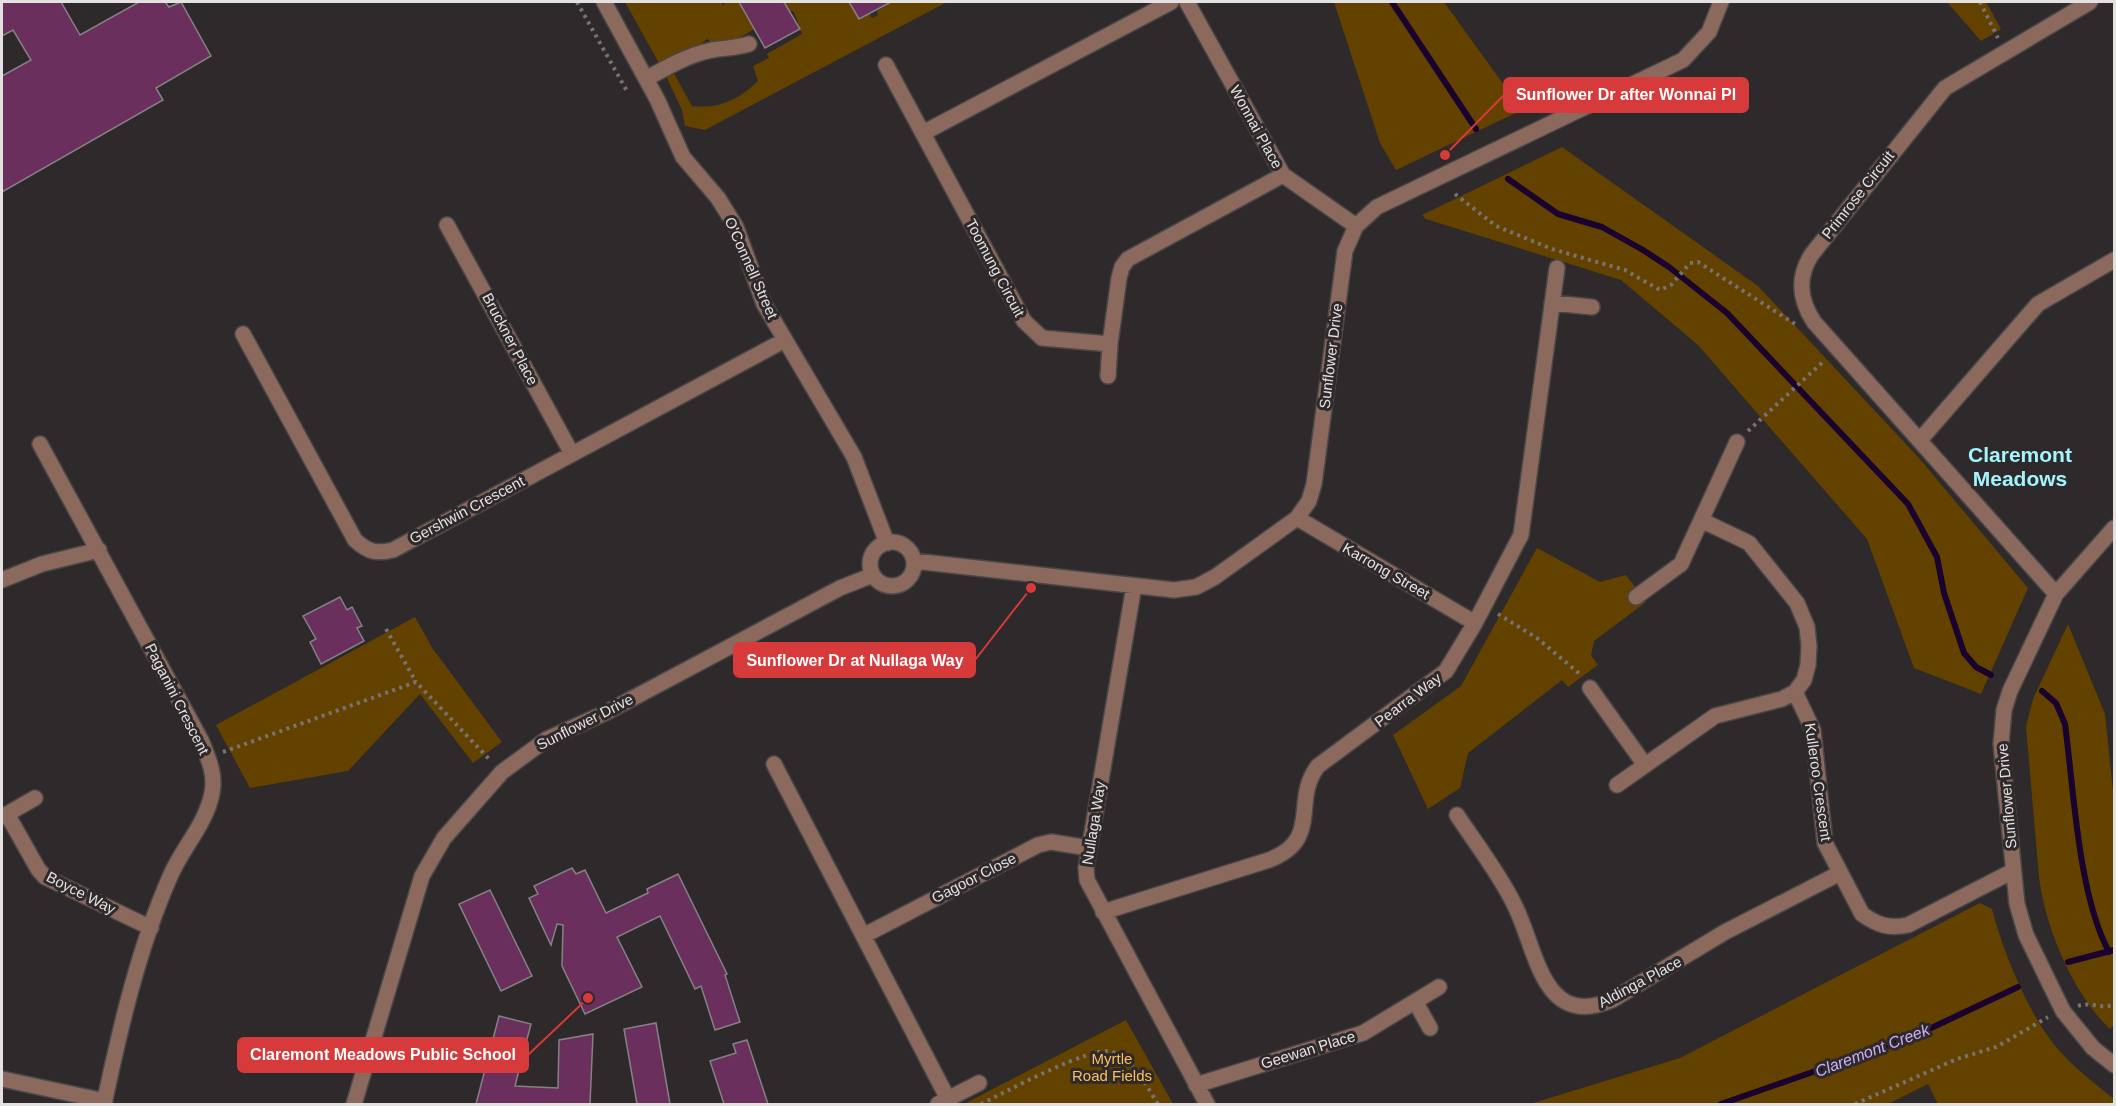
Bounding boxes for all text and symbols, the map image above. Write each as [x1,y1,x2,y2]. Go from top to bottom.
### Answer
callout: Sunflower Dr after Wonnai Pl [1504,78,1748,112]
street label: Wonnai Place [1227,82,1286,171]
text: Sunflower Dr after Wonnai Pl [1516,86,1736,103]
street label: Primrose Circuit [1818,147,1898,242]
street label: O'Connell Street [721,214,782,322]
street label: Toomung Circuit [962,216,1029,320]
street label: Bruckner Place [479,290,542,388]
street label: Sunflower Drive [1316,302,1345,410]
district label: Claremont Meadows [1968,443,2072,490]
street label: Gershwin Crescent [406,472,528,547]
street label: Karrong Street [1340,539,1433,603]
street label: Paganini Crescent [142,640,213,758]
callout: Sunflower Dr at Nullaga Way [734,643,975,677]
text: Sunflower Dr at Nullaga Way [746,652,964,669]
street label: Pearra Way [1371,669,1445,730]
street label: Sunflower Drive [534,690,636,753]
street label: Kulleroo Crescent [1802,722,1835,843]
street label: Sunflower Drive [1993,743,2020,850]
street label: Nullaga Way [1079,779,1109,866]
street label: Gagoor Close [929,849,1019,906]
street label: Boyce Way [44,868,119,917]
street label: Aldinga Place [1595,953,1684,1011]
water label: Claremont Creek [1813,1021,1933,1080]
street label: Geewan Place [1259,1027,1357,1072]
callout: Claremont Meadows Public School [238,1038,528,1072]
text: Claremont Meadows Public School [250,1046,516,1063]
park label: Myrtle Road Fields [1072,1050,1152,1084]

